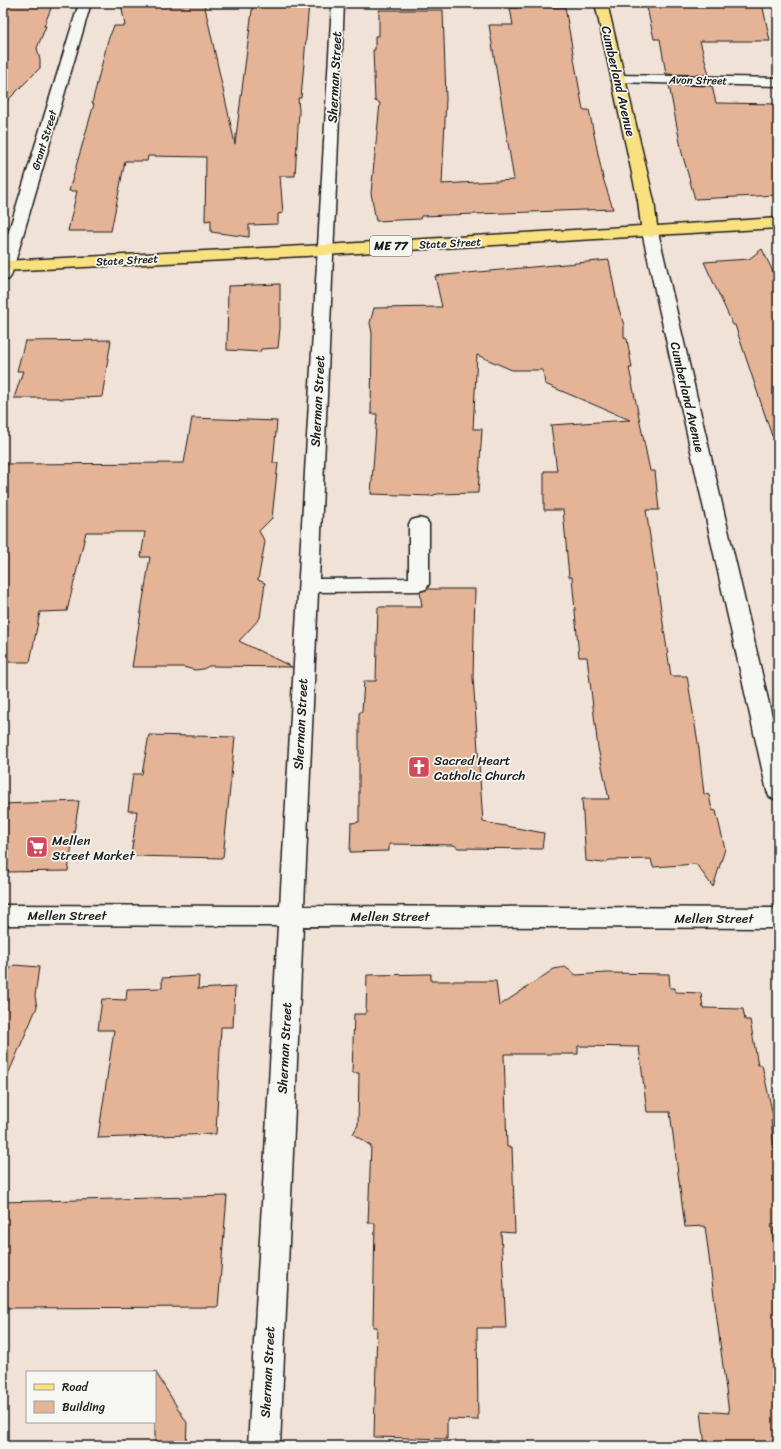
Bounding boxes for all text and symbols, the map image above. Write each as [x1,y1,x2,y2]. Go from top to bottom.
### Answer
street label: Cumberland Avenue [595,23,642,139]
street label: Sherman Street [321,30,348,123]
street label: Avon Street [668,70,728,91]
street label: Grant Street [26,107,63,173]
street label: State Street [418,232,482,255]
road number: ME 77 [370,236,412,256]
street label: State Street [95,249,159,272]
street label: Cumberland Avenue [664,339,711,455]
street label: Sherman Street [304,354,331,447]
street label: Sherman Street [287,677,314,770]
place label: Sacred Heart Catholic Church [434,749,526,787]
church icon: Sacred Heart Catholic Church [406,754,432,780]
place label: Mellen Street Market [52,829,135,867]
supermarket icon: Mellen Street Market [24,834,50,860]
street label: Mellen Street [27,904,107,927]
street label: Mellen Street [350,905,430,928]
street label: Mellen Street [674,907,754,930]
street label: Sherman Street [271,1001,298,1094]
street label: Sherman Street [254,1325,281,1418]
legend [26,1371,156,1423]
text: Road [62,1376,89,1398]
text: Building [62,1396,105,1418]

